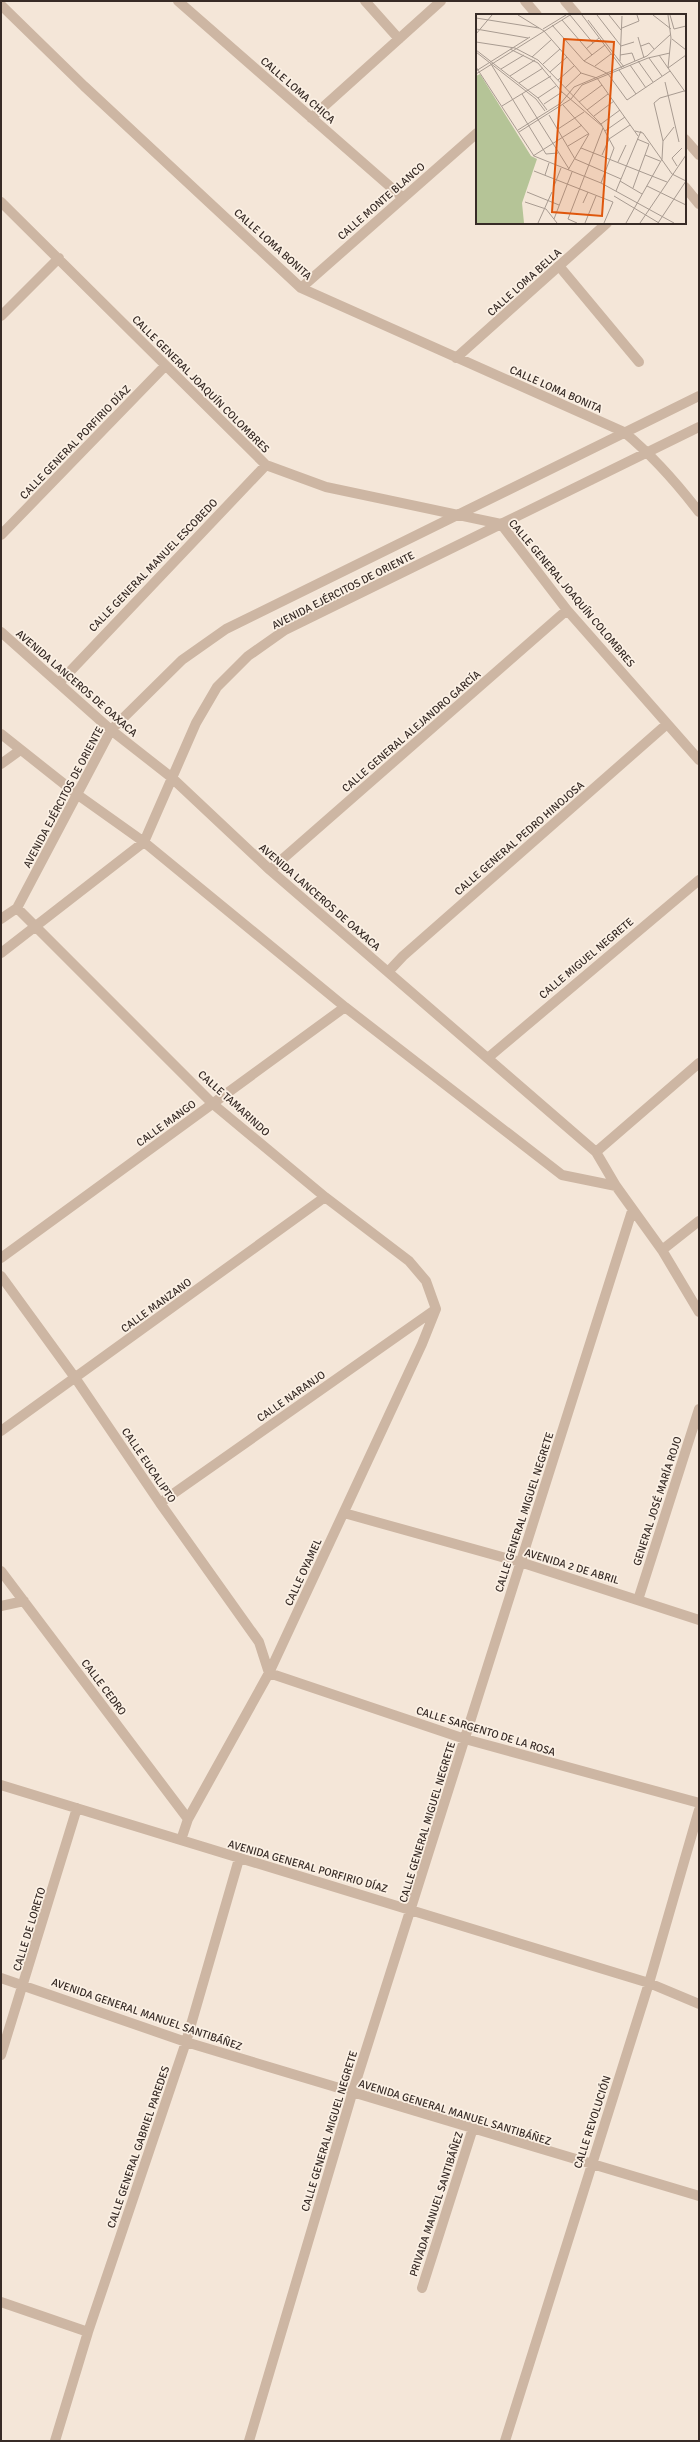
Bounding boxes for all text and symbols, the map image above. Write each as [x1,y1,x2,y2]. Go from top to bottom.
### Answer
inset map [476,14,686,224]
street label: CALLE LOMA CHICA [258,54,338,127]
street label: CALLE MONTE BLANCO [335,160,428,243]
street label: CALLE LOMA BONITA [231,206,314,283]
street label: CALLE LOMA BELLA [485,246,564,319]
street label: CALLE GENERAL JOAQUÍN COLOMBRES [129,312,273,456]
street label: CALLE LOMA BONITA [507,363,604,416]
street label: CALLE GENERAL PORFIRIO DÍAZ [17,382,133,502]
street label: CALLE GENERAL MANUEL ESCOBEDO [86,496,220,635]
street label: CALLE GENERAL JOAQUÍN COLOMBRES [506,516,638,670]
street label: AVENIDA EJÉRCITOS DE ORIENTE [269,548,417,632]
street label: AVENIDA LANCEROS DE OAXACA [13,627,140,740]
street label: CALLE GENERAL ALEJANDRO GARCÍA [339,667,483,795]
street label: AVENIDA EJÉRCITOS DE ORIENTE [20,724,106,870]
street label: CALLE GENERAL PEDRO HINOJOSA [452,778,587,898]
street label: AVENIDA LANCEROS DE OAXACA [256,841,383,954]
street label: CALLE MIGUEL NEGRETE [536,915,636,1002]
street label: CALLE TAMARINDO [195,1068,272,1139]
street label: CALLE MANGO [134,1097,199,1149]
street label: CALLE MANZANO [119,1275,194,1335]
street label: CALLE NARANJO [255,1368,328,1425]
street label: CALLE EUCALIPTO [119,1425,178,1505]
street label: CALLE GENERAL MIGUEL NEGRETE [492,1430,557,1594]
street label: GENERAL JOSÉ MARÍA ROJO [629,1434,685,1568]
street label: CALLE OYAMEL [282,1536,325,1608]
street label: AVENIDA 2 DE ABRIL [523,1546,621,1587]
street label: CALLE CEDRO [78,1657,129,1718]
street label: CALLE SARGENTO DE LA ROSA [415,1704,557,1759]
street label: CALLE GENERAL MIGUEL NEGRETE [397,1740,458,1904]
street label: AVENIDA GENERAL PORFIRIO DÍAZ [226,1836,390,1896]
street label: CALLE DE LORETO [11,1886,48,1973]
street label: AVENIDA GENERAL MANUEL SANTIBÁÑEZ [50,1975,244,2053]
street label: CALLE GENERAL MIGUEL NEGRETE [299,2049,360,2213]
street label: CALLE GENERAL GABRIEL PAREDES [105,2064,172,2230]
street label: CALLE REVOLUCIÓN [570,2074,614,2170]
street label: AVENIDA GENERAL MANUEL SANTIBÁÑEZ [357,2076,553,2148]
street label: PRIVADA MANUEL SANTIBÁÑEZ [406,2130,466,2278]

